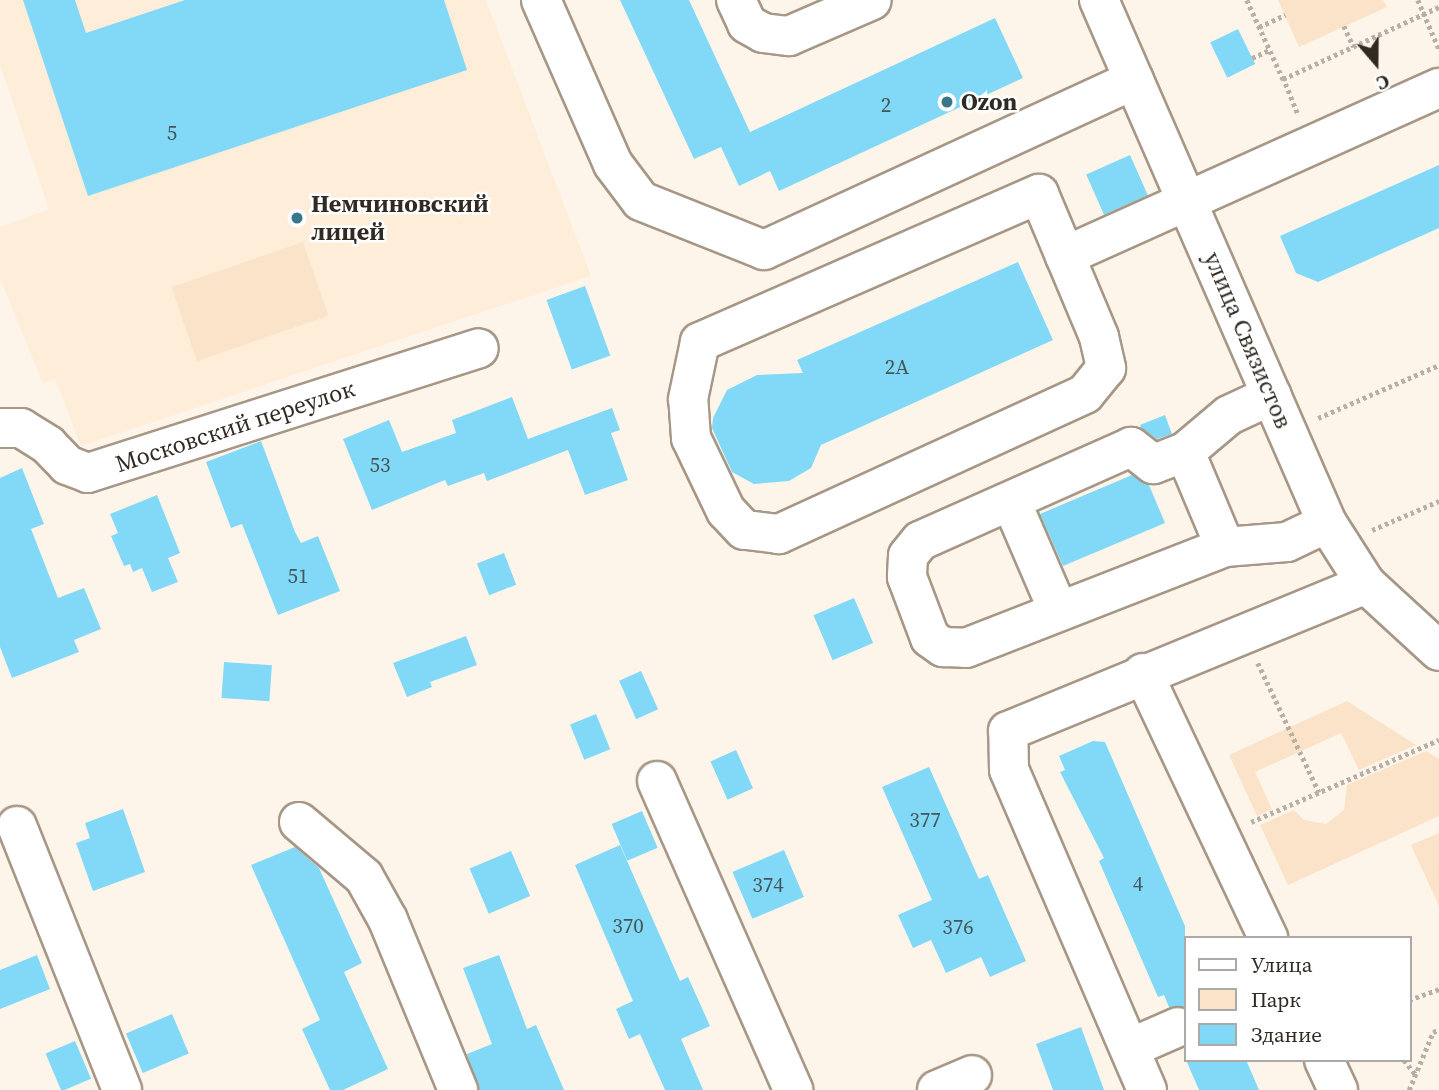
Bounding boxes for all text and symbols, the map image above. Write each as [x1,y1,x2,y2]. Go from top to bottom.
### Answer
north arrow [1341,28,1411,98]
text: С [1373,68,1393,97]
place label: Ozon [961,88,1017,116]
house number: 2 [881,92,891,118]
marker: Ozon [939,94,955,110]
house number: 5 [167,120,177,146]
place label: Немчиновский лицей [311,190,489,246]
marker: Немчиновский лицей [289,210,305,226]
street label: улица Связистов [1198,247,1298,433]
house number: 2А [885,354,909,380]
street label: Московский переулок [112,374,358,478]
house number: 53 [370,452,390,478]
house number: 51 [288,563,308,589]
house number: 377 [909,807,941,833]
house number: 4 [1133,871,1143,897]
house number: 374 [752,872,784,898]
house number: 370 [612,913,644,939]
house number: 376 [942,914,974,940]
legend [1184,936,1411,1062]
text: Улица [1251,950,1312,979]
text: Парк [1251,985,1301,1014]
text: Здание [1251,1020,1322,1049]

